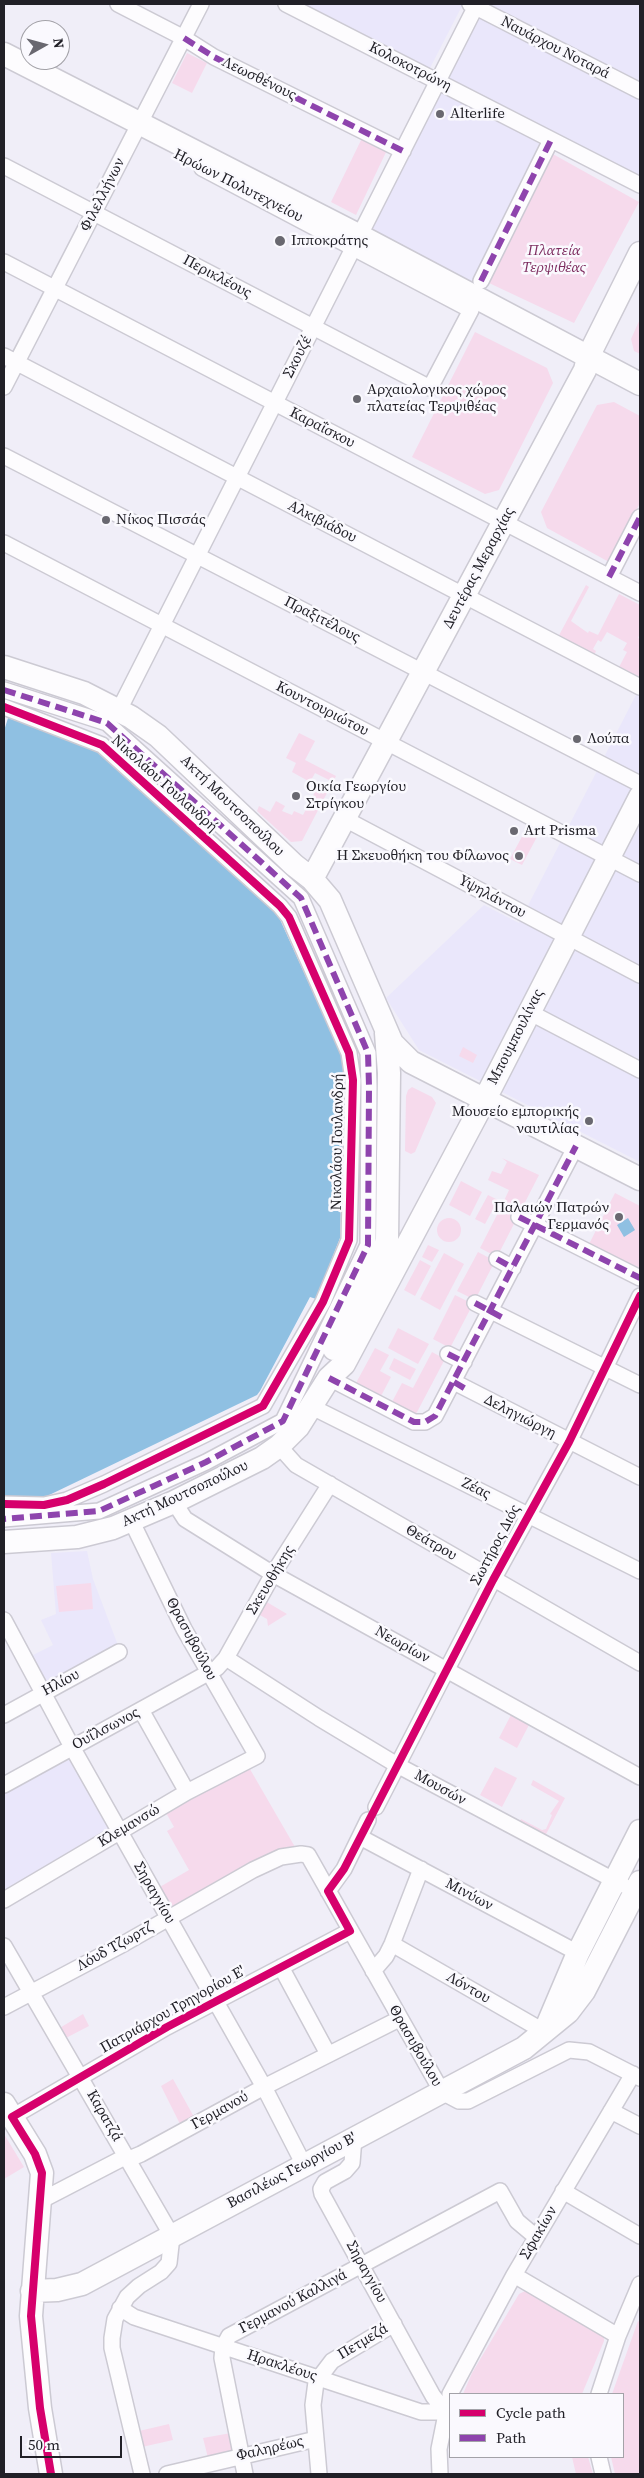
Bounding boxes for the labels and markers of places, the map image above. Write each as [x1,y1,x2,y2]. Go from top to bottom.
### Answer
place label: Alterlife [450,105,505,123]
marker: Alterlife [434,108,446,120]
place label: Ιπποκράτης [291,232,368,250]
marker: Ιπποκράτης [273,234,287,248]
place label: Αρχαιολογικος χώρος πλατείας Τερψιθέας [367,381,506,416]
marker: Αρχαιολογικος χώρος πλατείας Τερψιθέας [351,393,363,405]
place label: Νίκος Πισσάς [116,511,206,529]
marker: Νίκος Πισσάς [100,514,112,526]
place label: Λούπα [587,730,629,748]
marker: Λούπα [571,733,583,745]
place label: Οικία Γεωργίου Στρίγκου [306,778,406,813]
marker: Οικία Γεωργίου Στρίγκου [290,790,302,802]
place label: Art Prisma [524,822,596,840]
marker: Art Prisma [508,825,520,837]
place label: Η Σκευοθήκη του Φίλωνος [336,847,509,865]
marker: Η Σκευοθήκη του Φίλωνος [513,850,525,862]
place label: Μουσείο εμπορικής ναυτιλίας [452,1103,579,1138]
marker: Μουσείο εμπορικής ναυτιλίας [583,1115,595,1127]
place label: Παλαιών Πατρών Γερμανός [494,1199,609,1234]
marker: Παλαιών Πατρών Γερμανός [613,1211,625,1223]

